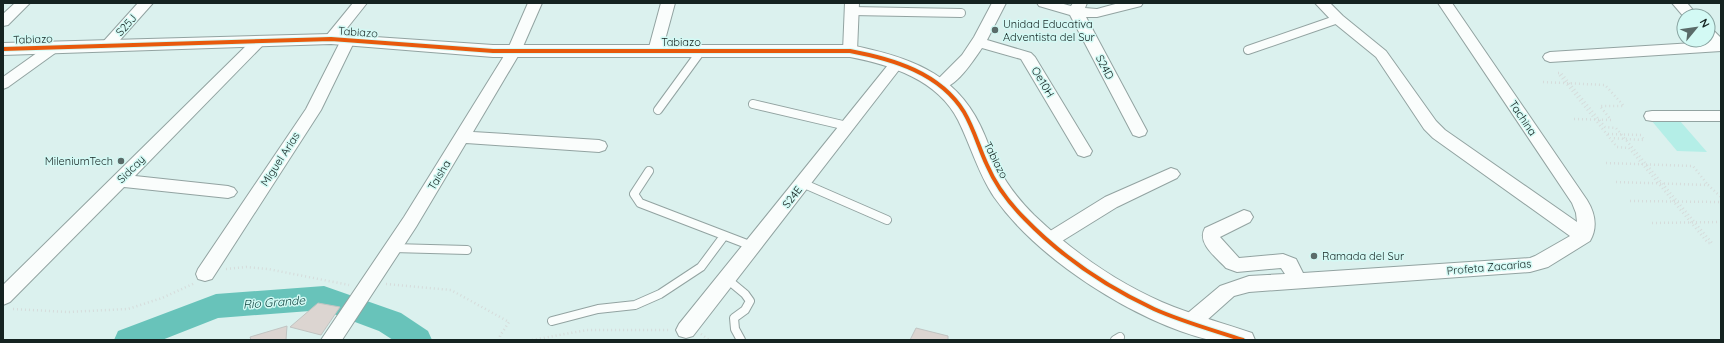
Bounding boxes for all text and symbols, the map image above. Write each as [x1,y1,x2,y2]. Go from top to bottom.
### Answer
north arrow [1676,8,1716,48]
street label: S25J [113,11,139,39]
text: N [1697,16,1713,30]
place label: Unidad Educativa Adventista del Sur [1003,17,1096,44]
street label: Tabiazo [338,24,379,40]
marker: Unidad Educativa Adventista del Sur [990,25,1000,35]
street label: Tabiazo [13,31,53,47]
street label: Tabiazo [661,35,701,49]
street label: S24D [1093,52,1117,82]
street label: Oe10H [1028,64,1058,100]
street label: Tachina [1506,98,1540,138]
street label: Miguel Arias [257,129,303,189]
street label: Tabiazo [981,139,1011,181]
street label: Sidcay [114,152,148,186]
place label: MileniumTech [45,154,113,168]
marker: MileniumTech [116,156,126,166]
street label: Taisha [425,157,453,193]
street label: S24E [779,183,805,211]
place label: Ramada del Sur [1322,249,1405,263]
marker: Ramada del Sur [1309,251,1319,261]
street label: Profeta Zacarías [1446,256,1532,278]
water label: Rio Grande [242,292,307,312]

